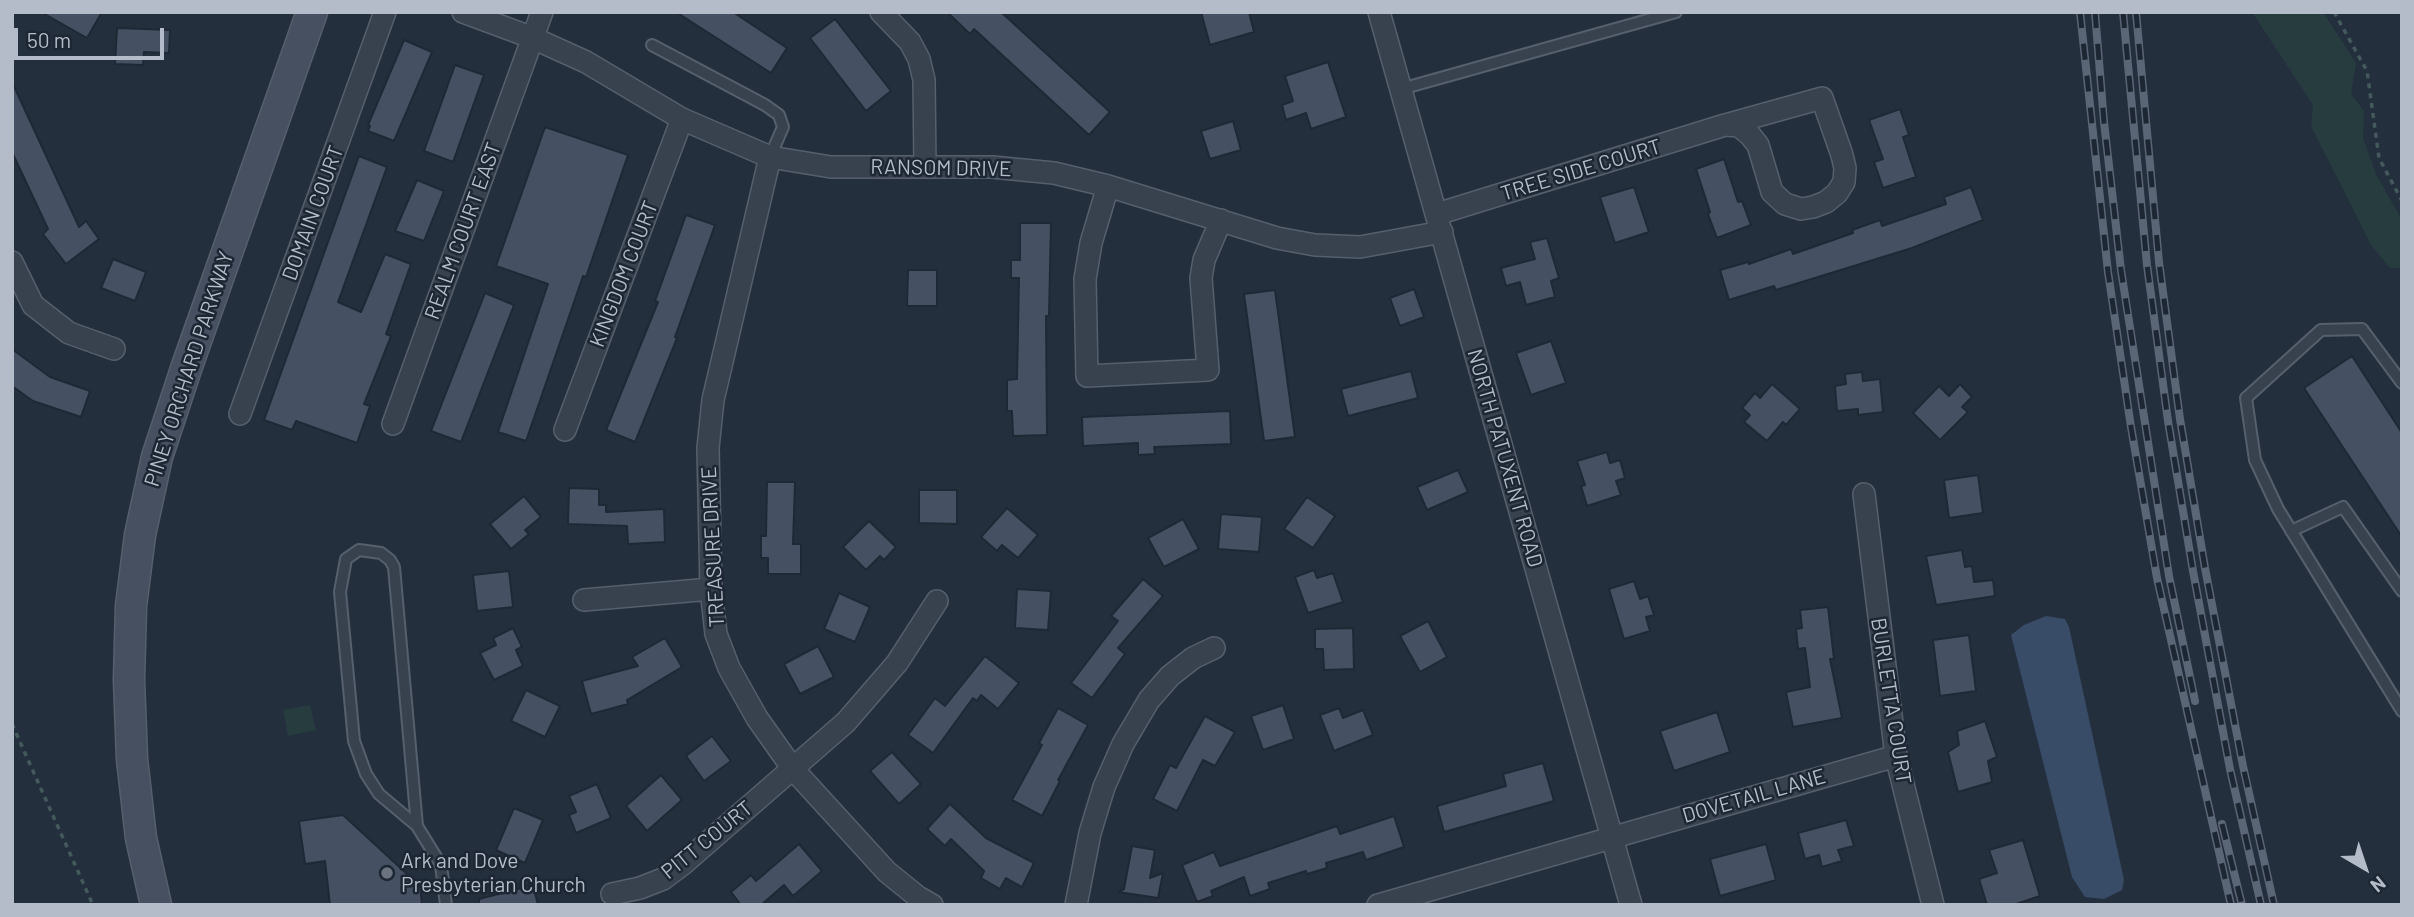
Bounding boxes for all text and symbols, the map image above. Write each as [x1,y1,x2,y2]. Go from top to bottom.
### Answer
scale bar [18,14,168,58]
text: 50 m [27,27,71,52]
street label: TREE SIDE COURT [1498,134,1664,206]
street label: REALM COURT EAST [419,139,507,323]
street label: DOMAIN COURT [277,142,349,284]
street label: RANSOM DRIVE [870,154,1012,182]
street label: KINGDOM COURT [585,197,663,351]
street label: PINEY ORCHARD PARKWAY [139,248,239,490]
street label: NORTH PATUXENT ROAD [1462,346,1548,570]
street label: TREASURE DRIVE [696,466,730,628]
street label: BURLETTA COURT [1865,616,1917,786]
street label: DOVETAIL LANE [1679,764,1829,828]
street label: PITT COURT [656,796,758,884]
north arrow [2330,833,2400,903]
place label: Ark and Dove Presbyterian Church [401,848,586,898]
marker: Ark and Dove Presbyterian Church [379,865,395,881]
text: N [2366,872,2391,898]

